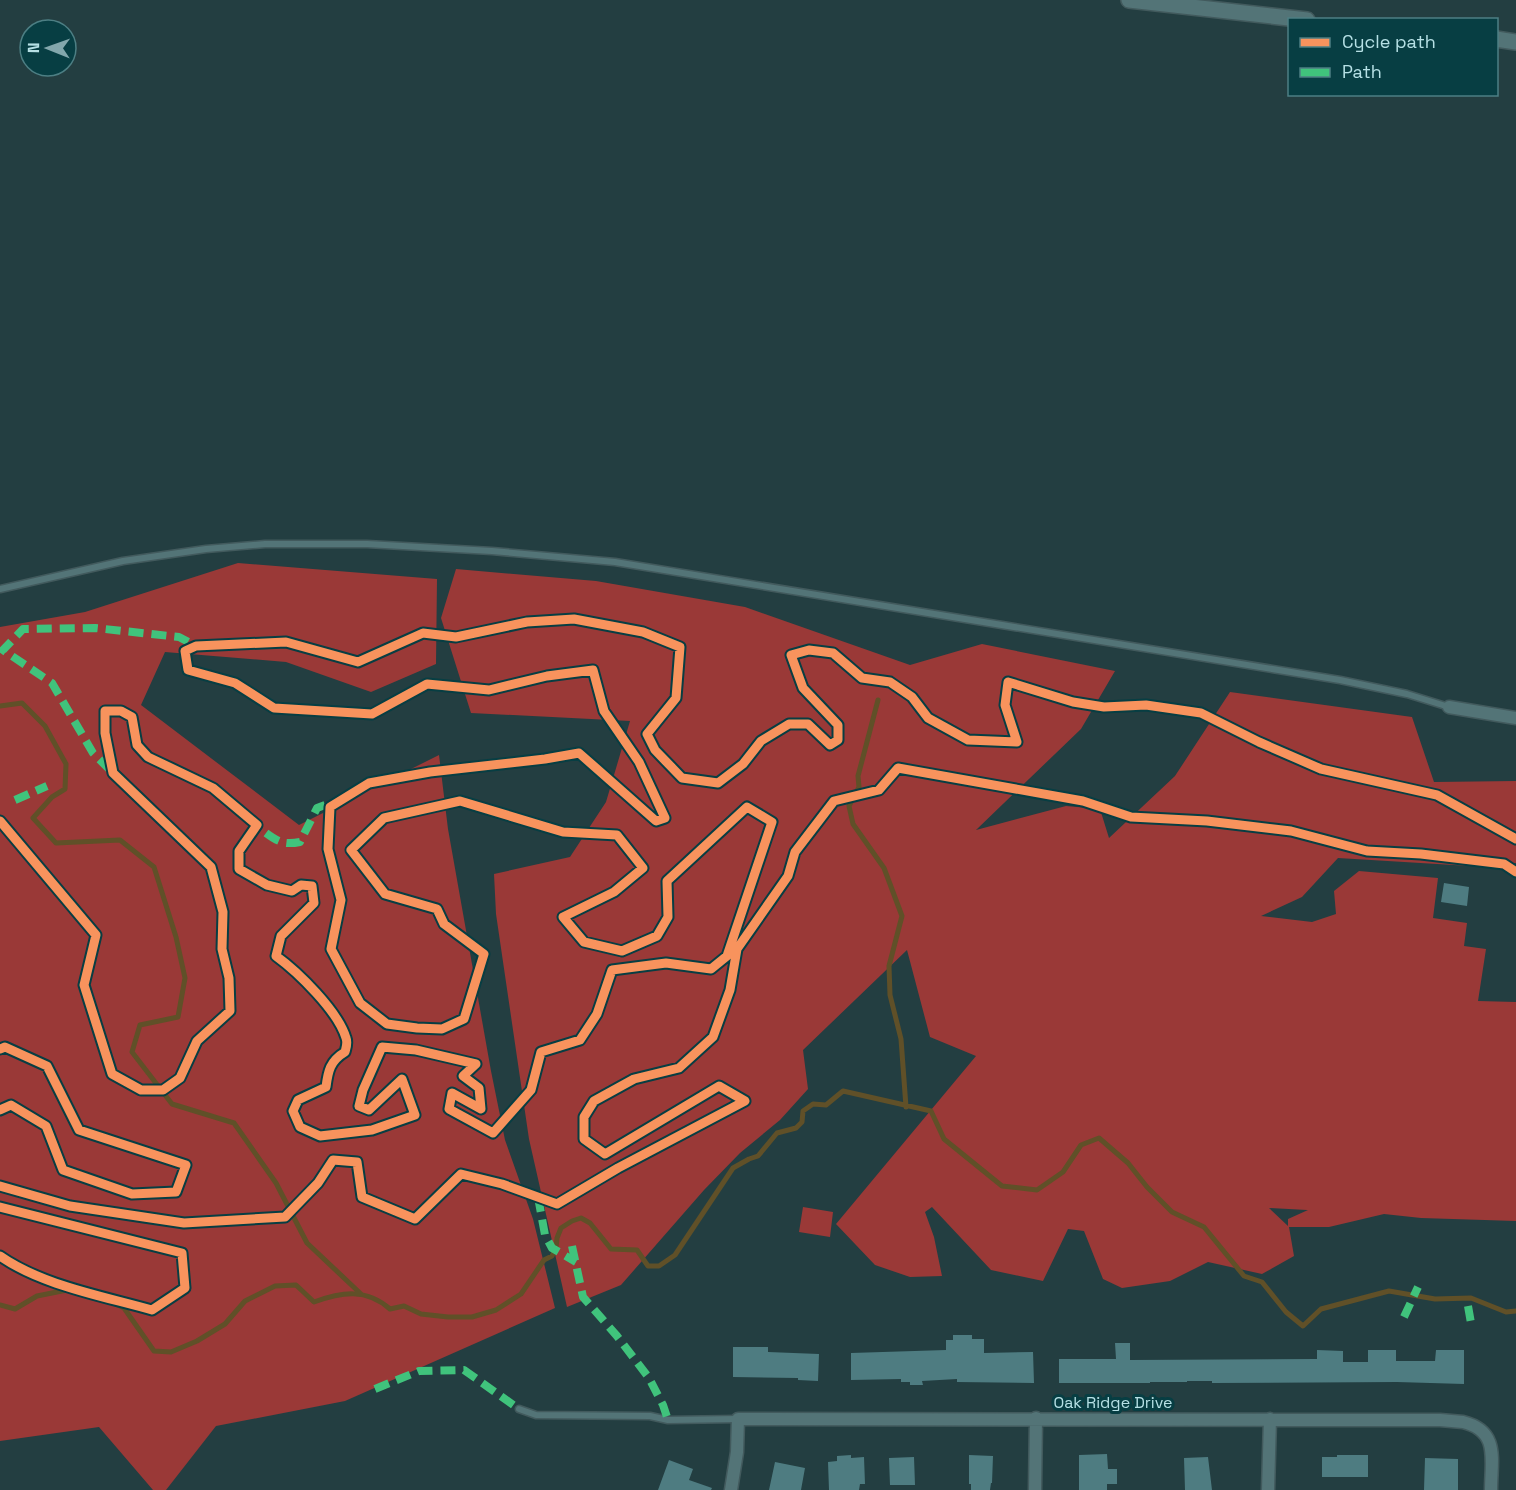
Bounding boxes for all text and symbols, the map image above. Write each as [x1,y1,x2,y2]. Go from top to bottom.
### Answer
north arrow [18,18,78,78]
legend [1288,18,1498,96]
text: Cycle path [1342,30,1436,53]
text: N [23,42,44,53]
text: Path [1342,60,1382,83]
street label: Oak Ridge Drive [1053,1392,1173,1413]

